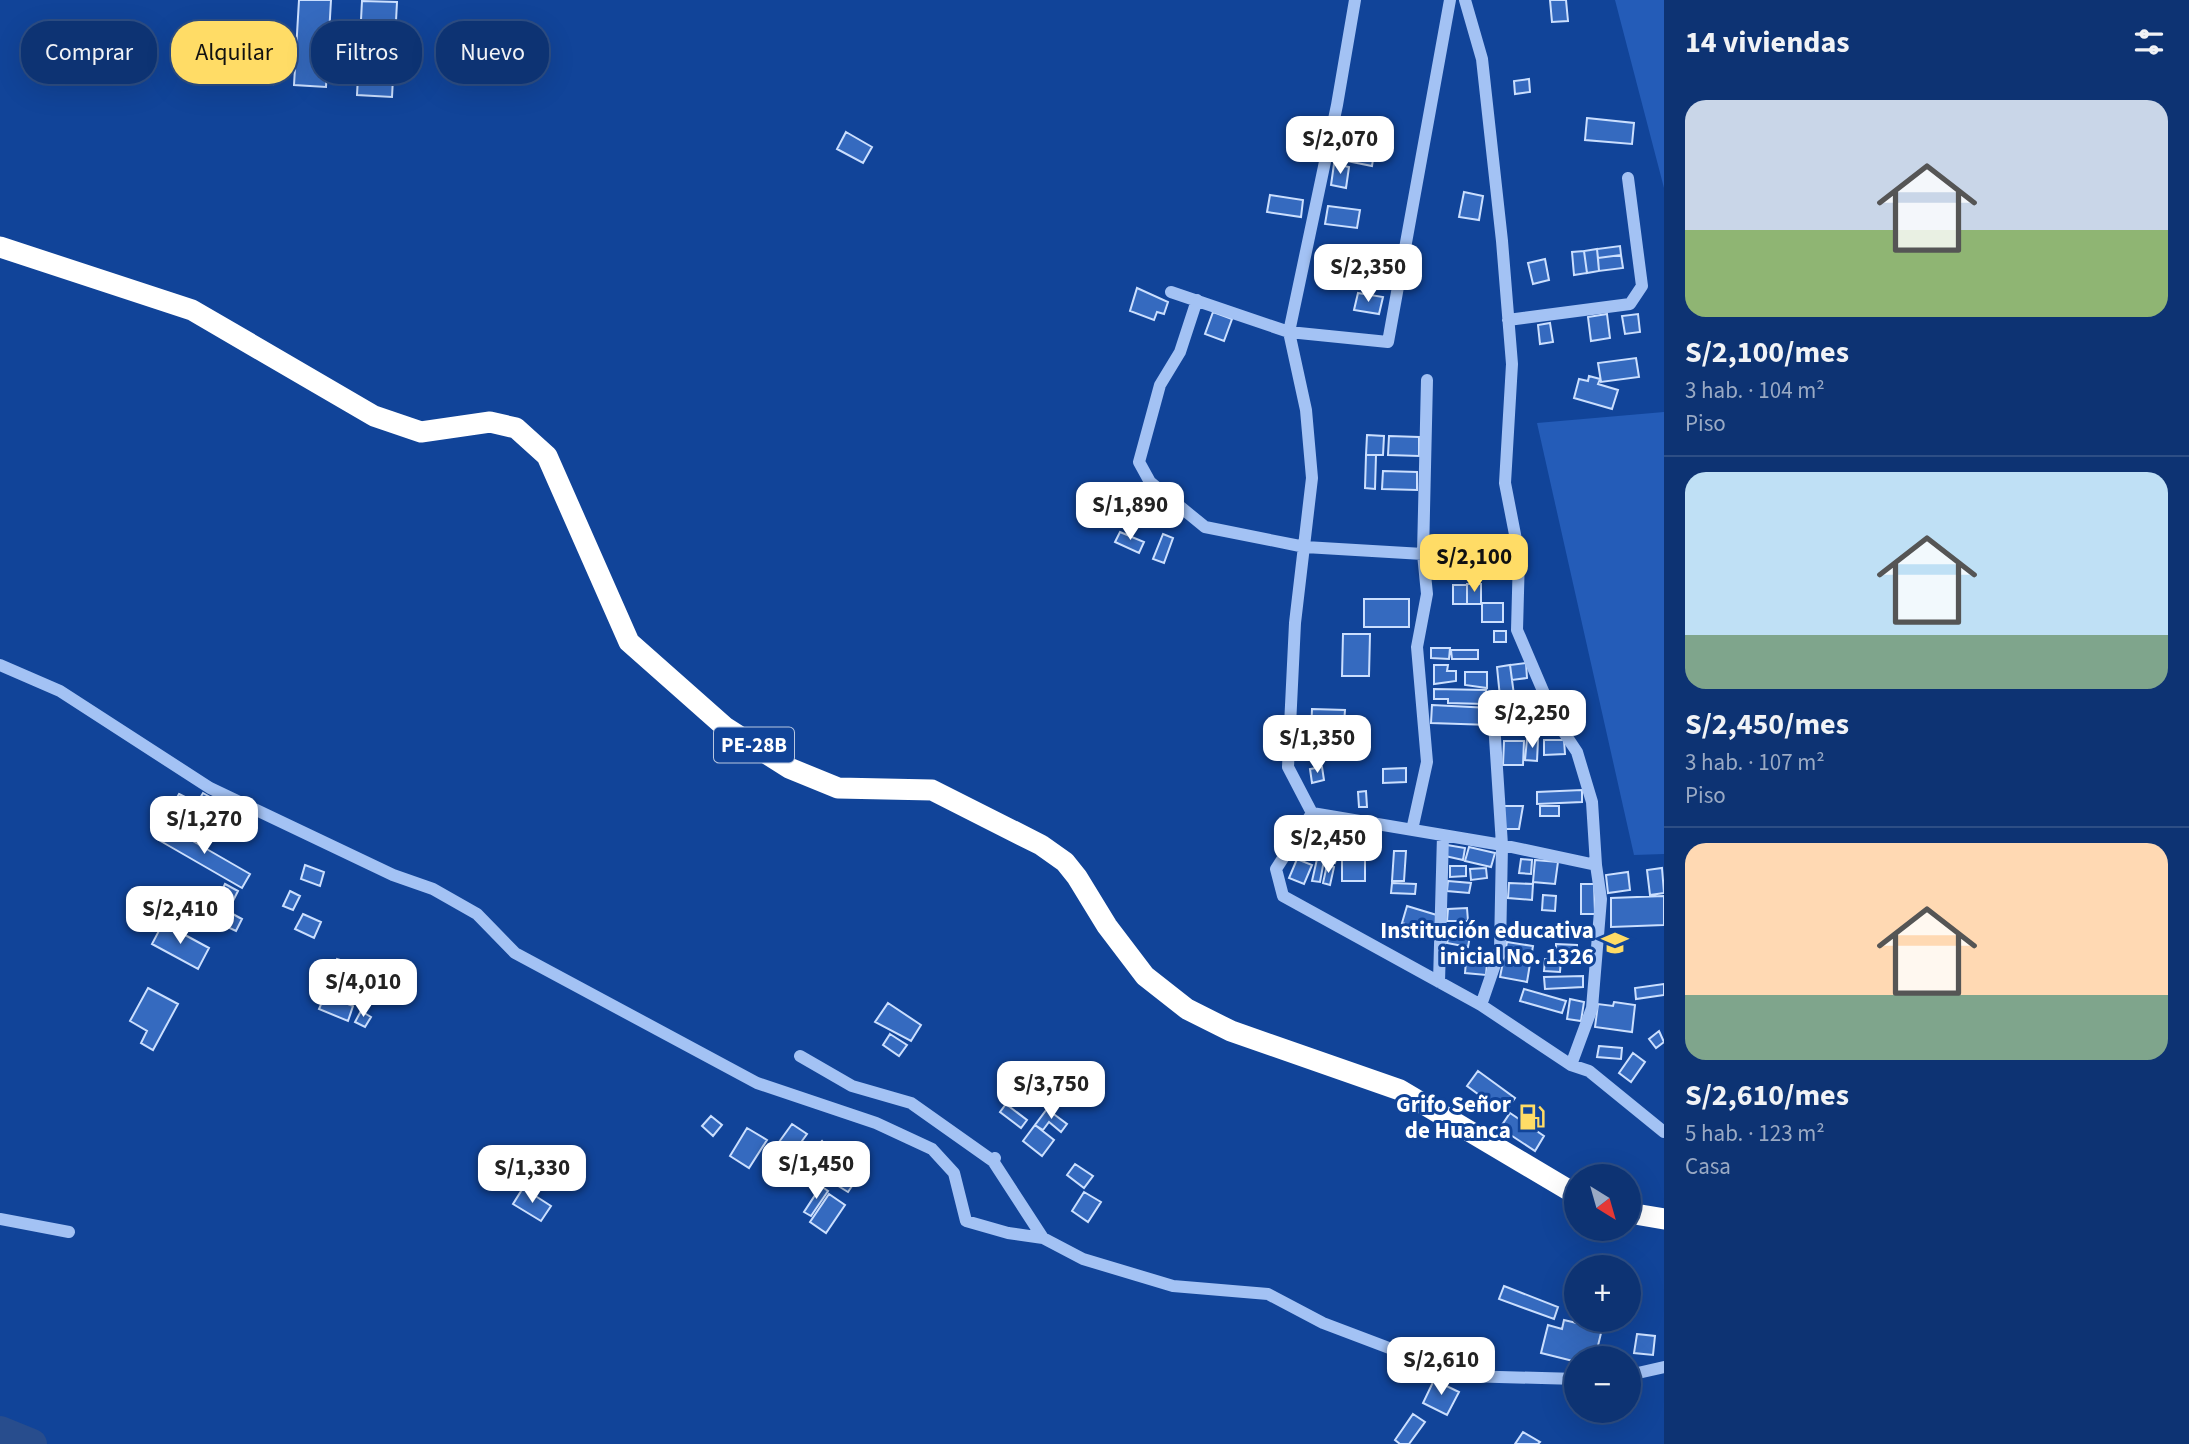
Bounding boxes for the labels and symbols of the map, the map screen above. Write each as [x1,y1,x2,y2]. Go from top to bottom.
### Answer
pin: S/2,070 [1275,116,1405,176]
pin: S/2,350 [1303,244,1433,304]
pin: S/1,890 [1065,482,1195,542]
pin: S/2,100 [1409,534,1539,594]
pin: S/2,250 [1467,690,1597,750]
pin: S/1,350 [1252,716,1382,775]
road number: PE-28B [714,728,794,762]
pin: S/1,270 [139,796,269,856]
pin: S/2,450 [1263,816,1393,875]
pin: S/2,410 [115,886,245,946]
place label: Institución educativa inicial No. 1326 [1380,914,1594,973]
school or university icon: Institución educativa inicial No. 1326 [1600,928,1630,958]
pin: S/4,010 [298,960,428,1019]
pin: S/3,750 [986,1062,1116,1121]
place label: Grifo Señor de Huanca [1396,1088,1512,1147]
fuel station icon: Grifo Señor de Huanca [1517,1102,1547,1132]
pin: S/1,450 [751,1142,881,1201]
pin: S/1,330 [467,1146,597,1205]
north arrow [1564,1164,1642,1241]
pin: S/2,610 [1376,1338,1506,1397]

